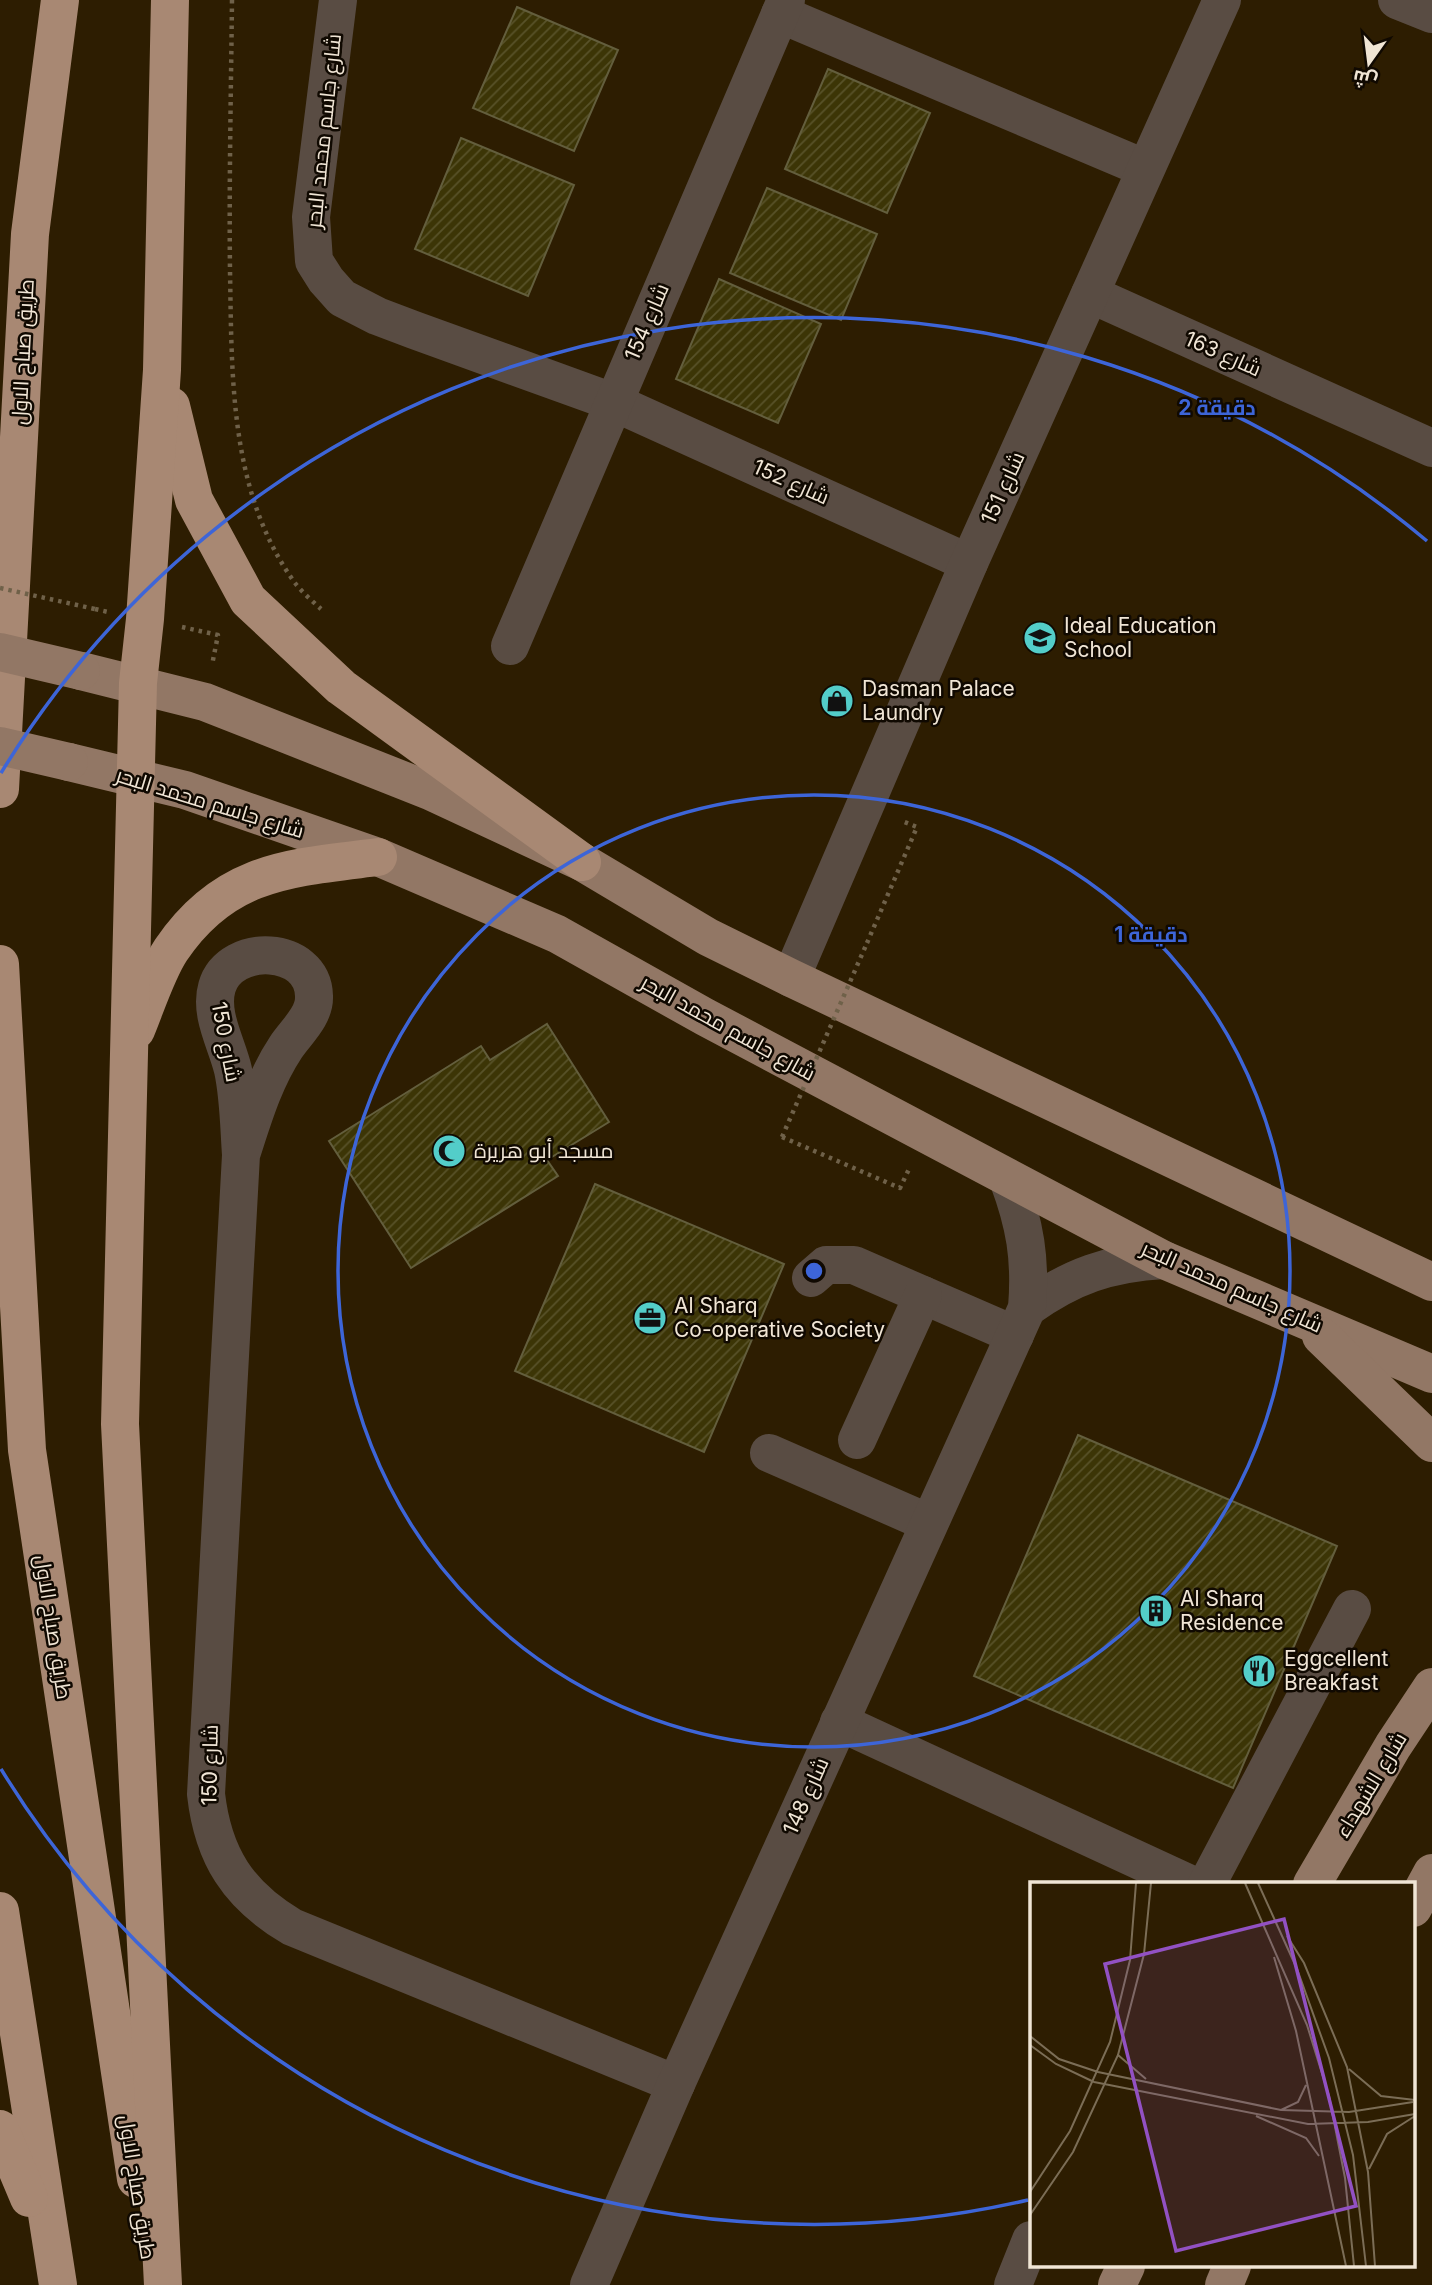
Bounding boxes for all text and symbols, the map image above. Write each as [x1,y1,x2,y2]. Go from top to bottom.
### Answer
north arrow [1334,28,1404,98]
street label: شارع جاسم محمد البحر [301,32,348,231]
text: ش [1350,65,1380,93]
street label: طريق صباح الاول [6,278,41,426]
street label: شارع 154 [619,279,676,365]
street label: شارع 163 [1180,326,1265,383]
text: 2 دقيقة [1178,395,1256,420]
street label: شارع 151 [976,448,1031,529]
street label: شارع 152 [748,454,833,511]
place label: Ideal Education School [1064,613,1217,662]
school or university icon: Ideal Education School [1021,619,1059,657]
place label: Dasman Palace Laundry [862,676,1015,725]
shop icon: Dasman Palace Laundry [818,682,856,720]
street label: شارع جاسم محمد البحر [111,762,307,845]
text: 1 دقيقة [1114,922,1188,947]
street label: شارع جاسم محمد البحر [635,969,820,1088]
street label: شارع 150 [205,1000,247,1085]
mosque icon: مسجد أبو هريرة [430,1132,468,1170]
place label: مسجد أبو هريرة [474,1138,614,1163]
street label: شارع جاسم محمد البحر [1136,1235,1327,1340]
centre of rings [802,1259,826,1283]
place label: Al Sharq Co-operative Society [674,1293,885,1342]
office icon: Al Sharq Co-operative Society [631,1299,669,1337]
street label: طريق صباح الاول [28,1553,77,1701]
place label: Al Sharq Residence [1180,1586,1283,1635]
building icon: Al Sharq Residence [1137,1592,1175,1630]
place label: Eggcellent Breakfast [1284,1646,1388,1695]
restaurant icon: Eggcellent Breakfast [1240,1652,1278,1690]
street label: شارع 150 [196,1724,225,1806]
street label: شارع الشهداء [1329,1728,1413,1843]
street label: شارع 148 [778,1753,835,1839]
inset map [1030,1882,1414,2268]
street label: طريق صباح الاول [112,2113,161,2261]

